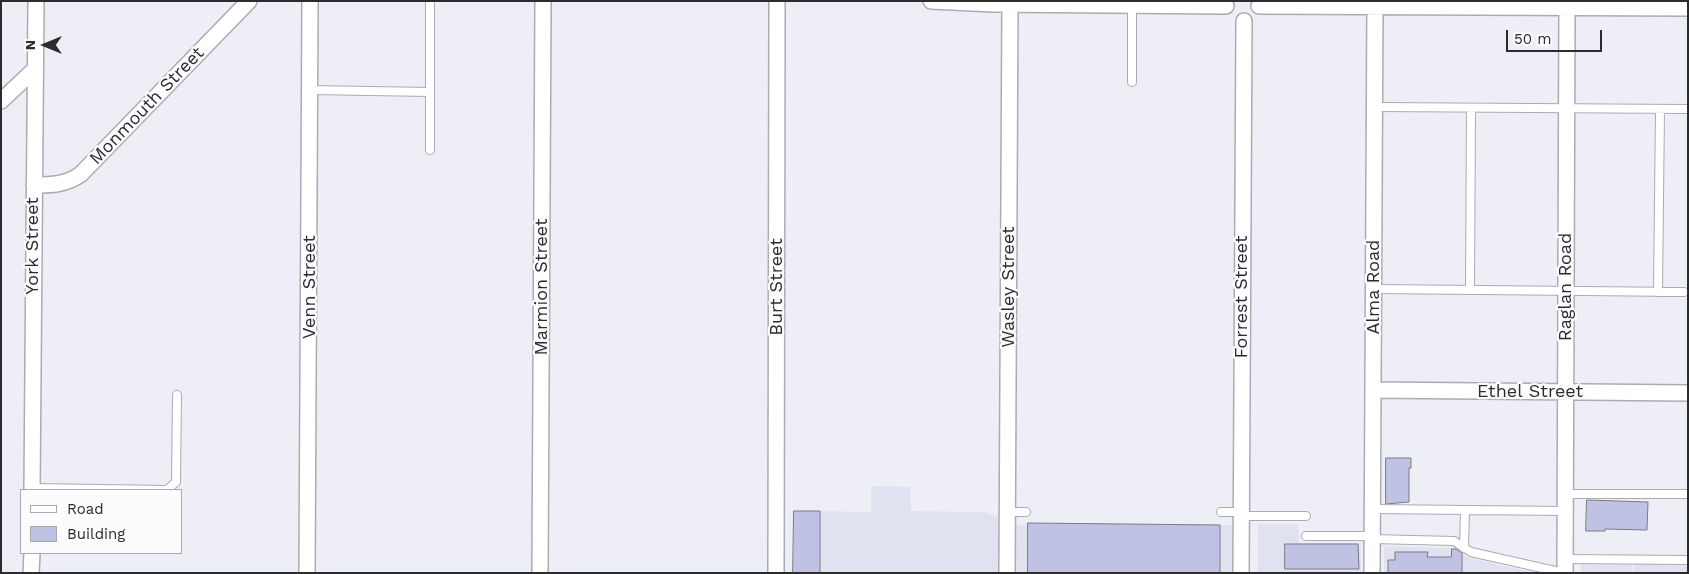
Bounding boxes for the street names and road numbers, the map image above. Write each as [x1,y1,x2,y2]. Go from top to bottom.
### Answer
street label: Monmouth Street [85,43,209,169]
street label: York Street [22,197,44,295]
street label: Marmion Street [531,219,553,355]
street label: Wasley Street [998,226,1020,348]
street label: Raglan Road [1555,233,1577,341]
street label: Venn Street [299,235,321,339]
street label: Forrest Street [1231,236,1253,358]
street label: Burt Street [766,238,788,336]
street label: Alma Road [1363,240,1385,334]
street label: Ethel Street [1477,381,1583,403]

